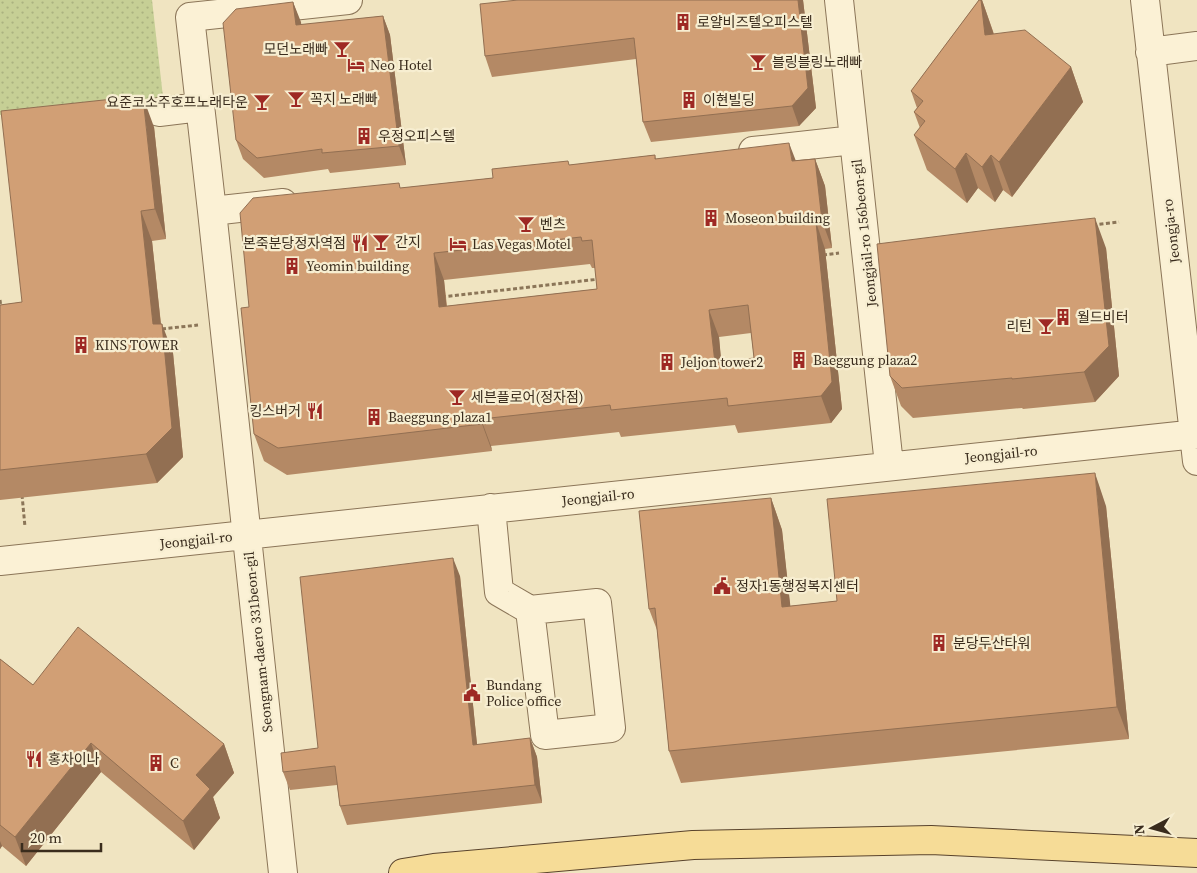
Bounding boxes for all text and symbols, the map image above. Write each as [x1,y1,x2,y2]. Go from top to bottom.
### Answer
building icon: 로얄비즈텔오피스텔 [673,12,693,32]
place label: 로얄비즈텔오피스텔 [697,12,813,32]
place label: 모던노래빠 [264,39,328,59]
bar icon: 모던노래빠 [332,39,352,59]
bar icon: 블링블링노래빠 [748,52,768,72]
place label: 블링블링노래빠 [772,52,862,72]
hotel icon: Neo Hotel [346,55,366,75]
place label: Neo Hotel [370,55,432,75]
bar icon: 꼭지 노래빠 [286,89,306,109]
place label: 꼭지 노래빠 [310,89,378,109]
building icon: 이현빌딩 [679,90,699,110]
place label: 이현빌딩 [703,90,755,110]
place label: 요준코소주호프노래타운 [106,92,248,112]
bar icon: 요준코소주호프노래타운 [252,92,272,112]
building icon: 우정오피스텔 [354,126,374,146]
place label: 우정오피스텔 [378,126,455,146]
street label: Jeongjail-ro 156beon-gil [846,158,882,309]
street label: Jeongja-ro [1157,197,1185,265]
building icon: Moseon building [701,208,721,228]
place label: Moseon building [725,208,830,228]
bar icon: 벤츠 [516,214,536,234]
place label: 벤츠 [540,214,566,234]
bar icon: 간지 [371,232,391,252]
place label: 간지 [395,232,421,252]
place label: 본죽분당정자역점 [243,233,346,253]
restaurant icon: 본죽분당정자역점 [350,233,370,253]
hotel icon: Las Vegas Motel [448,234,468,254]
place label: Las Vegas Motel [472,234,571,254]
building icon: Yeomin building [282,256,302,276]
place label: Yeomin building [306,256,409,276]
building icon: 월드비터 [1053,307,1073,327]
place label: 월드비터 [1077,307,1129,327]
place label: 리턴 [1006,316,1032,336]
bar icon: 리턴 [1036,316,1056,336]
building icon: KINS TOWER [71,335,91,355]
place label: KINS TOWER [95,335,179,355]
building icon: Baeggung plaza2 [789,350,809,370]
place label: Baeggung plaza2 [813,350,917,370]
building icon: Jeljon tower2 [657,352,677,372]
place label: Jeljon tower2 [680,352,763,372]
bar icon: 세븐플로어(정자점) [447,387,467,407]
place label: 세븐플로어(정자점) [471,387,584,407]
place label: 킹스버거 [249,401,301,421]
restaurant icon: 킹스버거 [305,401,325,421]
building icon: Baeggung plaza1 [364,407,384,427]
place label: Baeggung plaza1 [388,407,492,427]
street label: Jeongjail-ro [963,440,1039,468]
street label: Jeongjail-ro [560,483,636,511]
street label: Jeongjail-ro [158,526,234,554]
street label: Seongnam-daero 331beon-gil [239,551,277,733]
public building icon: 정자1동행정복지센터 [712,576,732,596]
place label: 정자1동행정복지센터 [736,576,859,596]
building icon: 분당두산타워 [929,633,949,653]
place label: 분당두산타워 [953,633,1030,653]
place label: Bundang Police office [486,675,562,711]
public building icon: Bundang Police office [462,683,482,703]
restaurant icon: 홍차이나 [24,749,44,769]
place label: 홍차이나 [48,749,100,769]
building icon: C [146,753,166,773]
place label: C [170,753,179,773]
north arrow [1127,803,1177,853]
scale bar [22,820,101,852]
text: N [1129,823,1150,835]
text: 20 m [30,827,62,848]

